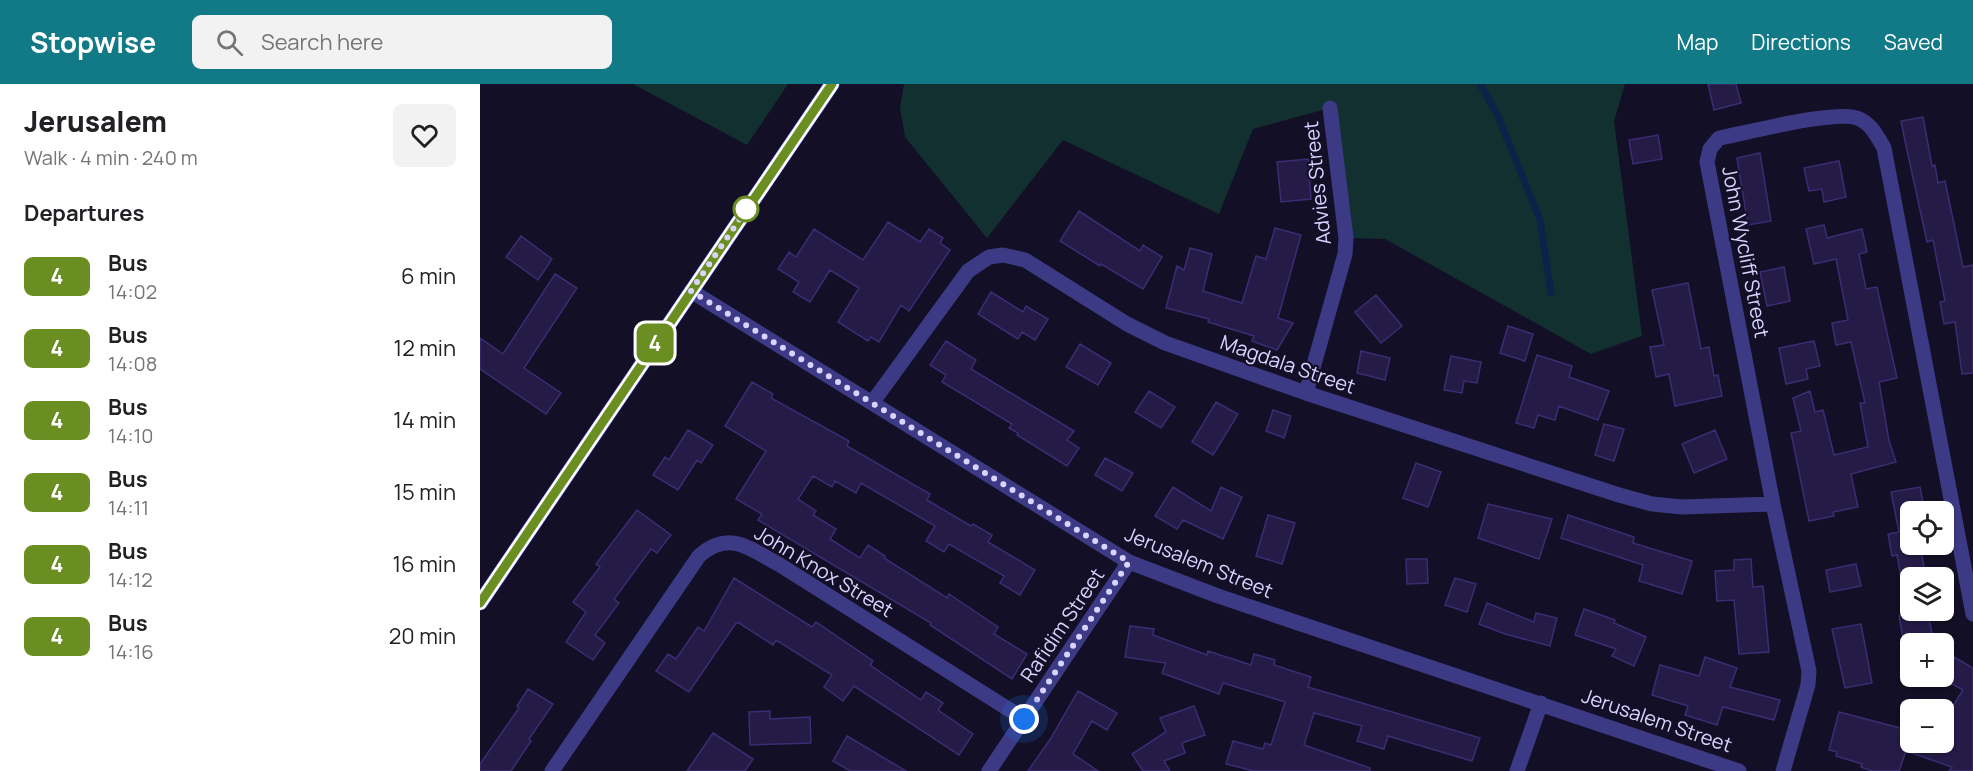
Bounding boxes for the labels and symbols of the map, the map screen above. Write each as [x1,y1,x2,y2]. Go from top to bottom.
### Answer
street label: Advies Street [1297,120,1337,246]
street label: John Wycliff Street [1716,164,1776,340]
unlabelled marker [733,196,759,222]
line badge: 4 [636,324,675,362]
street label: Magdala Street [1217,328,1359,400]
street label: John Knox Street [750,519,898,623]
street label: Jerusalem Street [1121,520,1277,604]
street label: Rafidim Street [1014,563,1110,687]
street label: Jerusalem Street [1578,682,1736,758]
your location [1009,704,1039,734]

